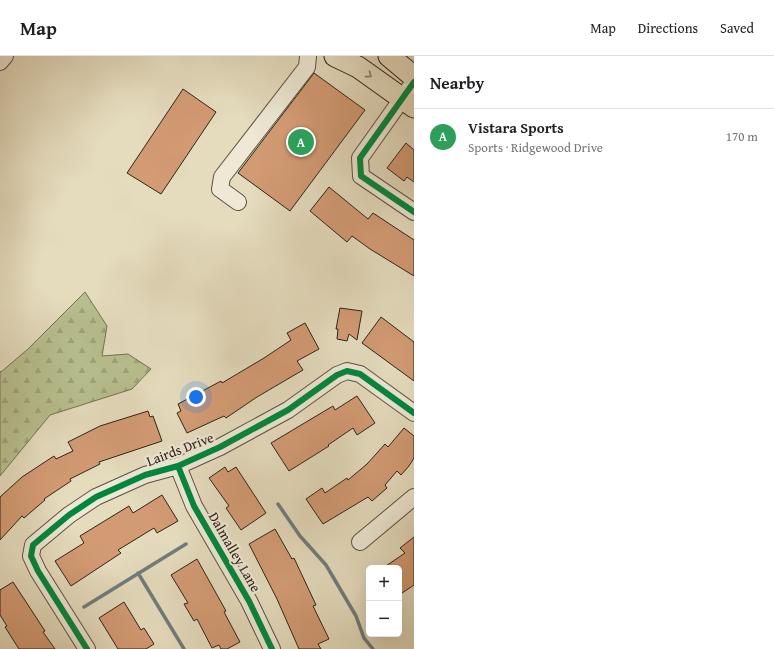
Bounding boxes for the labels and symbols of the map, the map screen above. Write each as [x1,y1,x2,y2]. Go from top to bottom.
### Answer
one-way arrow [365,70,372,77]
pin: A [288,127,314,157]
your location [186,387,206,407]
street label: Lairds Drive [143,427,217,471]
street label: Dalmalley Lane [204,508,266,596]

